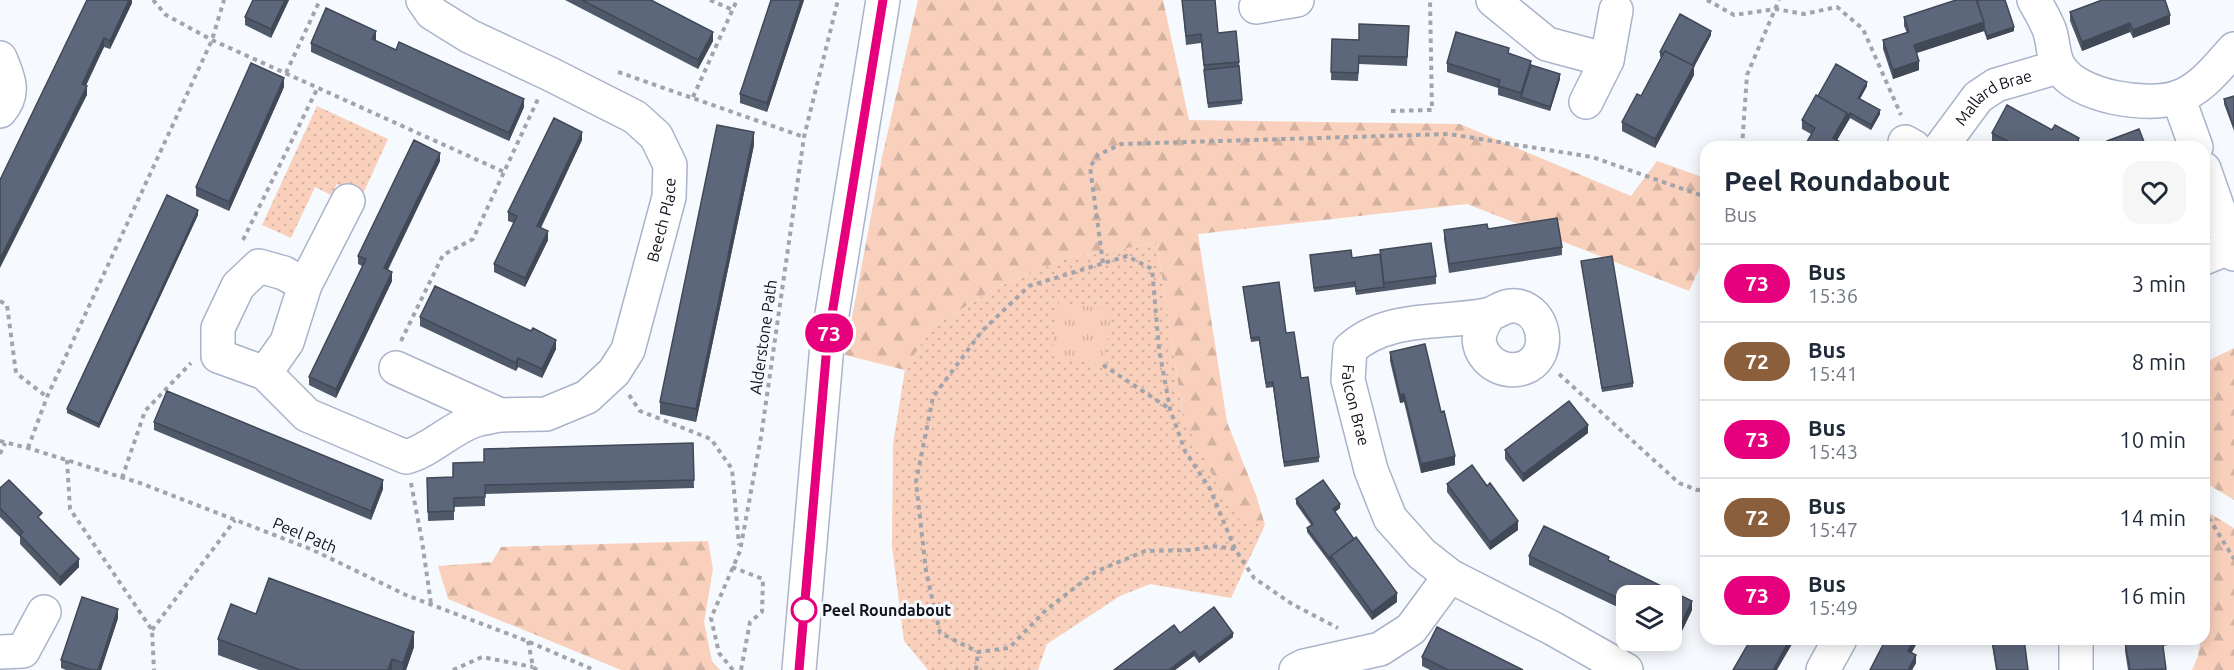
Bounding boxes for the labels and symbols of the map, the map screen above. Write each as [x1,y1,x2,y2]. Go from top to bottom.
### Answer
street label: Mallard Brae [1951,66,2034,129]
street label: Beech Place [643,177,679,264]
street label: Alderstone Path [746,278,780,396]
line badge: 73 [802,314,856,352]
street label: Falcon Brae [1339,364,1373,448]
street label: Peel Path [270,513,340,557]
marker: Peel Roundabout [791,597,817,623]
place label: Peel Roundabout [822,601,951,619]

